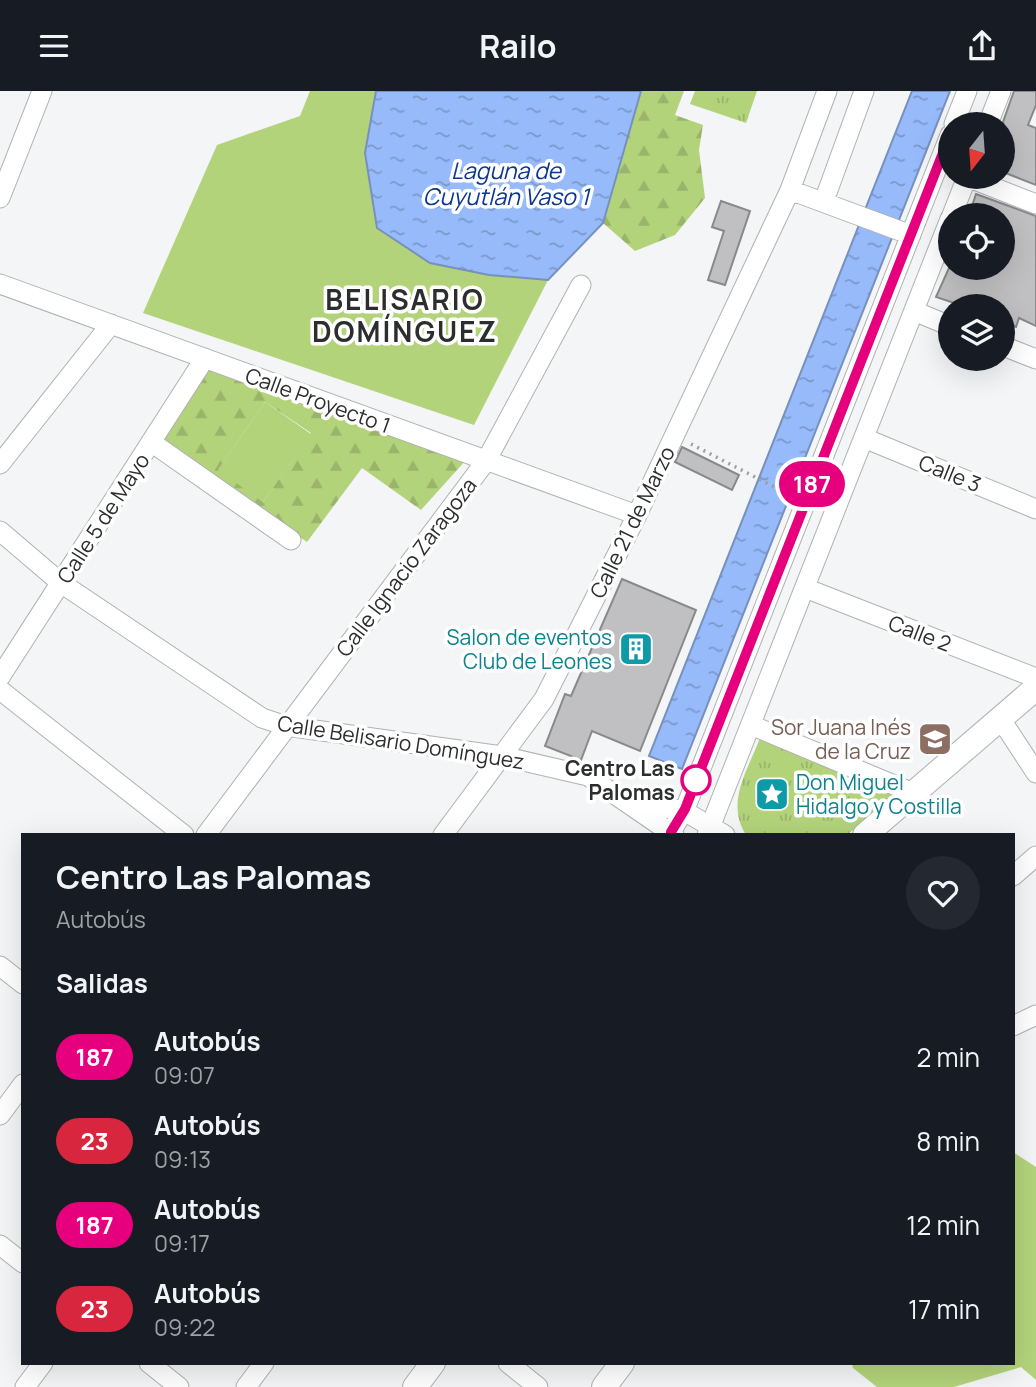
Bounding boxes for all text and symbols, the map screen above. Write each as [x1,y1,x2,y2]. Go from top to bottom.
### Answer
text: Railo [479,24,557,68]
icon: menu [35,27,73,65]
icon: share [963,27,1001,65]
north arrow [938,112,1015,189]
map controls [938,112,1015,371]
water label: Laguna de Cuyutlán Vaso 1 [423,154,591,212]
button: locate [938,203,1015,280]
district label: BELISARIO DOMÍNGUEZ [312,280,498,350]
button: layers [938,294,1015,371]
street label: Calle Proyecto 1 [242,361,394,439]
street label: Calle 21 de Marzo [583,441,681,603]
street label: Calle 5 de Mayo [50,447,156,589]
street label: Calle 3 [915,448,985,498]
line badge: 187 [772,461,852,507]
text: 187 [793,467,831,500]
street label: Calle Ignacio Zaragoza [329,472,483,662]
street label: Calle 2 [885,608,955,658]
place label: Salon de eventos Club de Leones [447,623,612,675]
building icon: Salon de eventos Club de Leones [617,630,655,668]
street label: Calle Belisario Domínguez [275,709,527,775]
place label: Sor Juana Inés de la Cruz [771,713,911,765]
school or university icon: Sor Juana Inés de la Cruz [916,720,954,758]
place label: Centro Las Palomas [565,754,675,806]
marker: Centro Las Palomas [681,765,711,795]
place label: Don Miguel Hidalgo y Costilla [796,768,962,820]
place icon: Don Miguel Hidalgo y Costilla [753,775,791,813]
text: Centro Las Palomas [56,854,371,899]
button: heart [906,856,980,930]
text: Autobús [56,903,146,935]
text: Salidas [56,965,148,1001]
text: Autobús [154,1023,261,1059]
text: 2 min [916,1039,980,1075]
text: 187 [75,1040,114,1073]
text: 09:07 [154,1059,215,1091]
text: Autobús [154,1107,261,1143]
text: 8 min [916,1123,980,1159]
text: 23 [80,1124,109,1157]
text: 09:13 [154,1143,211,1175]
text: Autobús [154,1191,261,1227]
text: 12 min [906,1207,980,1243]
text: 187 [75,1208,114,1241]
text: 09:17 [154,1227,210,1259]
text: Autobús [154,1275,261,1311]
text: 17 min [908,1291,980,1327]
text: 23 [80,1292,109,1325]
text: 09:22 [154,1311,215,1343]

